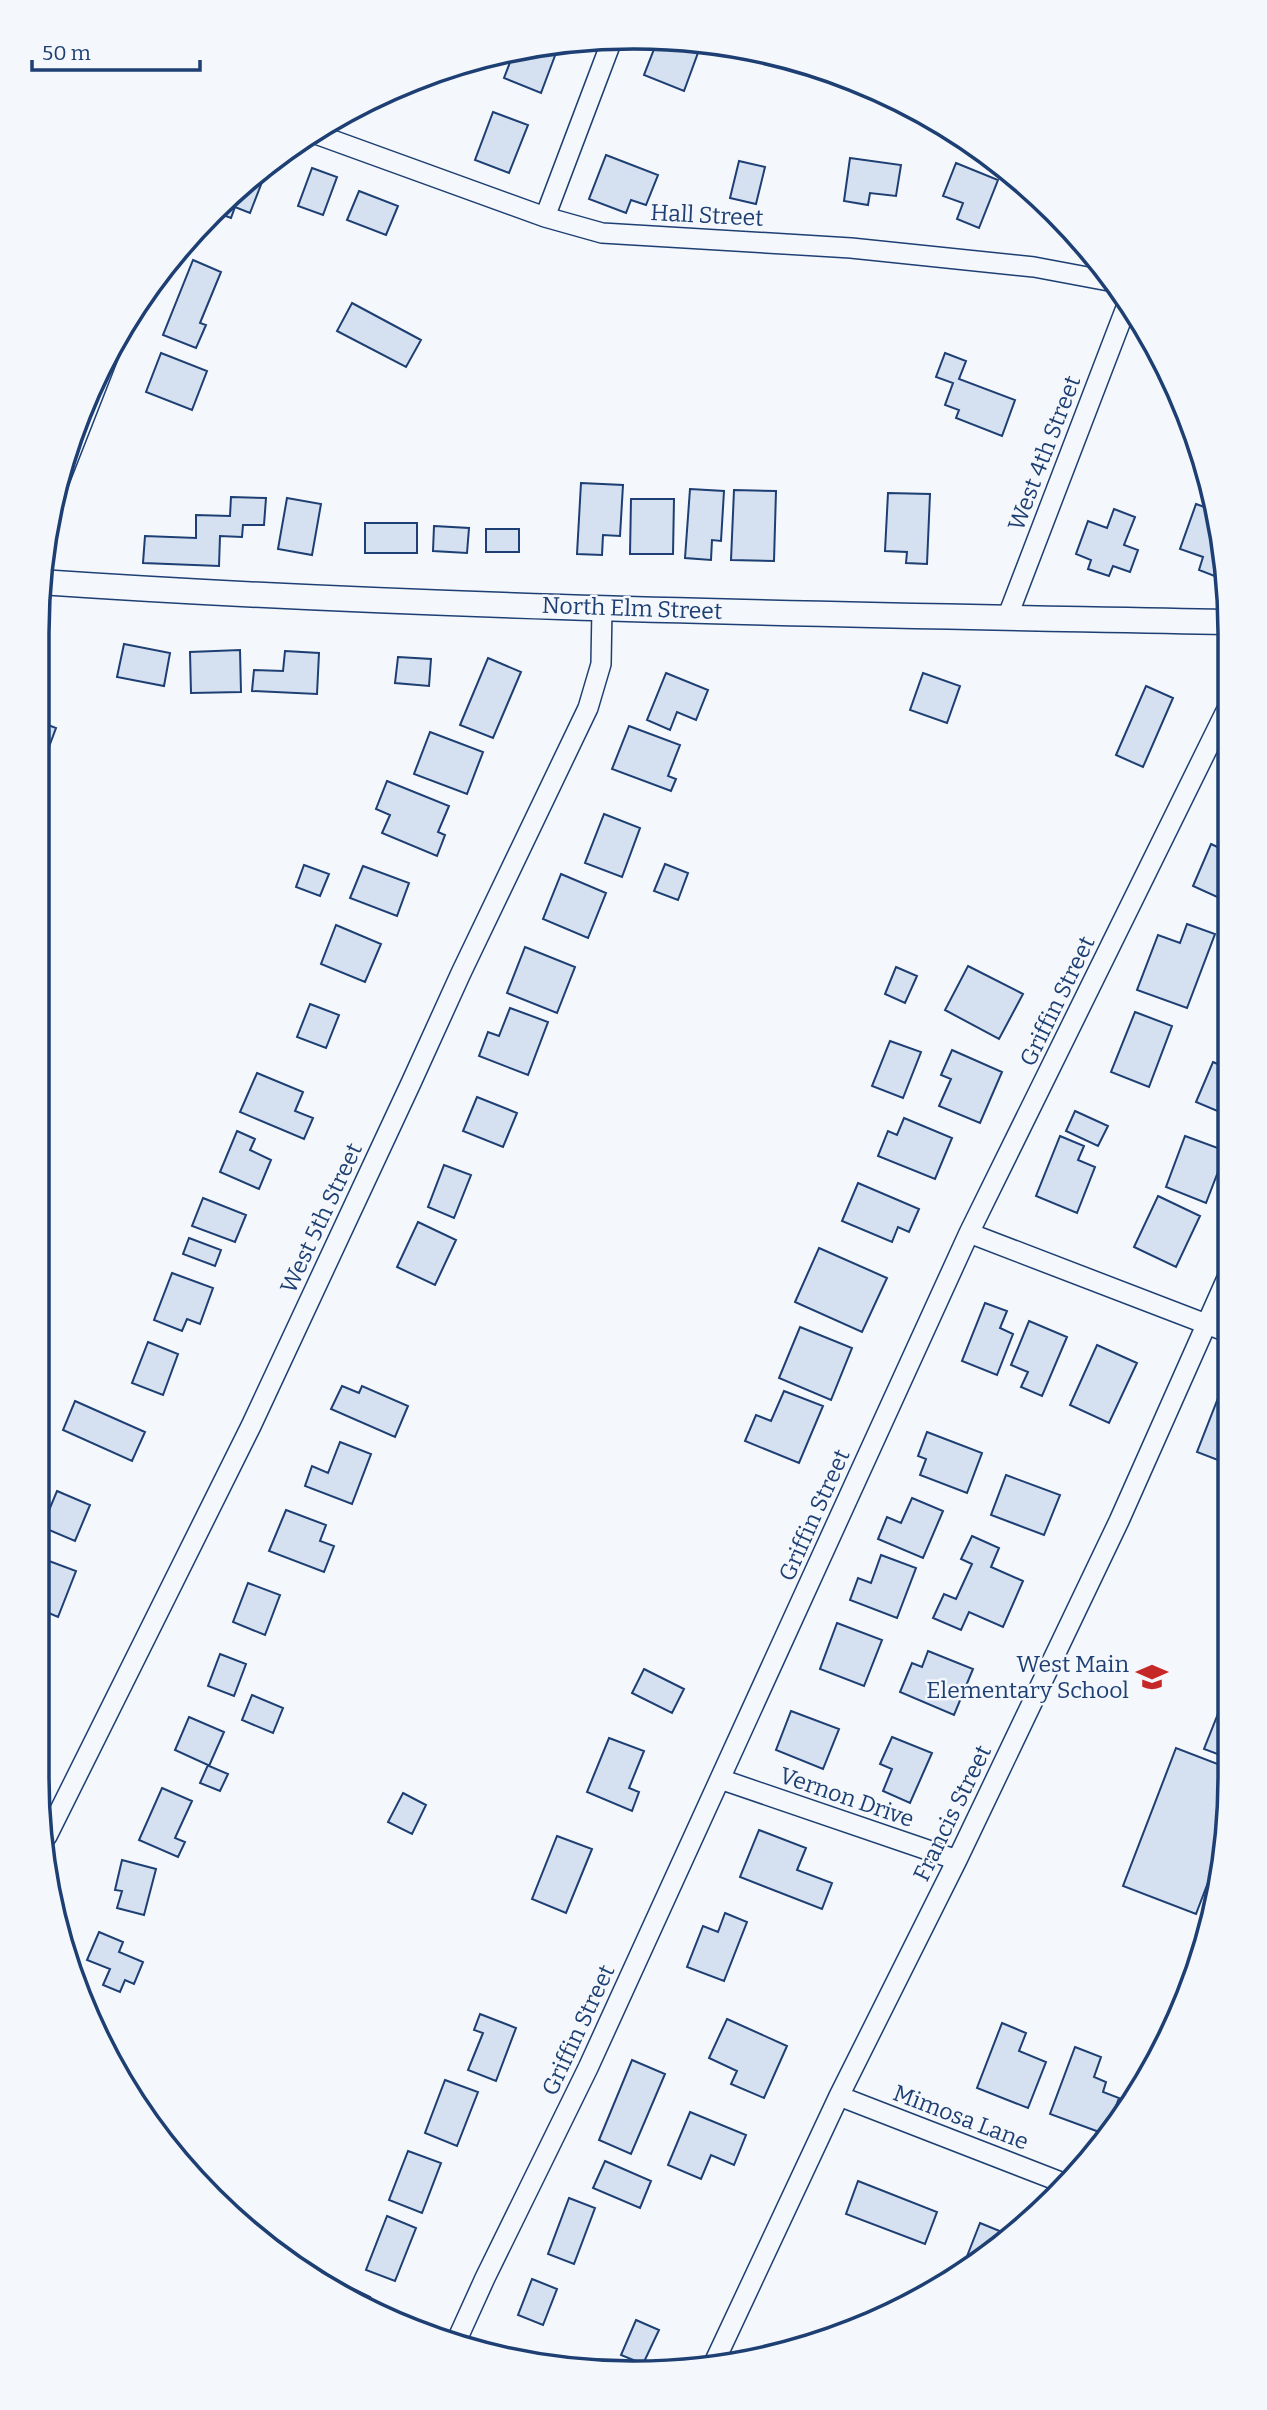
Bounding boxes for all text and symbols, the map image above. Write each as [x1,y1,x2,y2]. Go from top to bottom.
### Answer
scale bar [32,28,200,72]
text: 50 m [42,40,91,66]
street label: Hall Street [650,198,764,232]
street label: West 4th Street [1002,372,1086,534]
street label: North Elm Street [541,591,723,625]
street label: Griffin Street [1013,931,1101,1071]
street label: West 5th Street [274,1138,368,1298]
street label: Griffin Street [772,1445,856,1585]
place label: West Main Elementary School [926,1650,1129,1704]
school or university icon: West Main Elementary School [1135,1660,1169,1694]
street label: Francis Street [907,1740,997,1886]
street label: Vernon Drive [776,1761,918,1833]
street label: Griffin Street [535,1960,621,2100]
street label: Mimosa Lane [889,2078,1033,2156]

